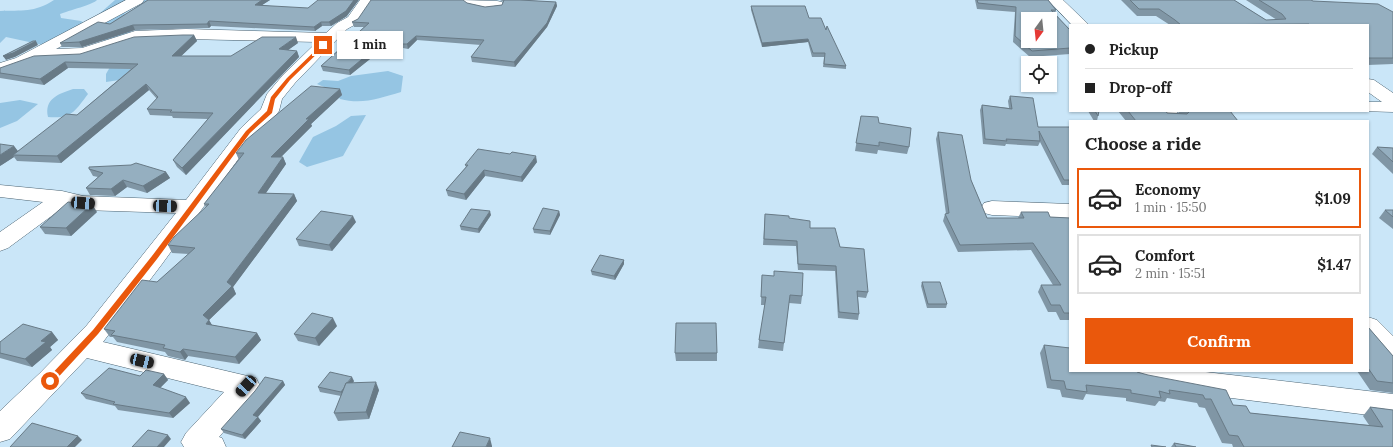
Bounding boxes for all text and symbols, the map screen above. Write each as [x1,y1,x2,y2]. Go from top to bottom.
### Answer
north arrow [1021,12,1057,48]
map controls [1021,12,1057,92]
callout: 1 min [337,31,403,59]
route end [314,36,332,54]
text: 1 min [353,36,387,53]
text: Pickup [1109,40,1158,59]
button: locate [1021,56,1057,92]
text: Drop-off [1109,78,1171,97]
text: Choose a ride [1085,132,1201,155]
icon: car [1087,180,1123,216]
text: Economy [1135,180,1200,199]
text: $1.09 [1315,189,1351,208]
car [71,196,95,210]
text: 1 min · 15:50 [1135,199,1207,216]
car [153,200,177,212]
icon: car [1087,246,1123,282]
text: Comfort [1135,246,1195,265]
text: $1.47 [1317,255,1351,274]
text: 2 min · 15:51 [1135,265,1206,282]
button: Confirm [1085,318,1353,364]
car [129,352,155,370]
route start [41,372,59,390]
car [234,373,258,399]

